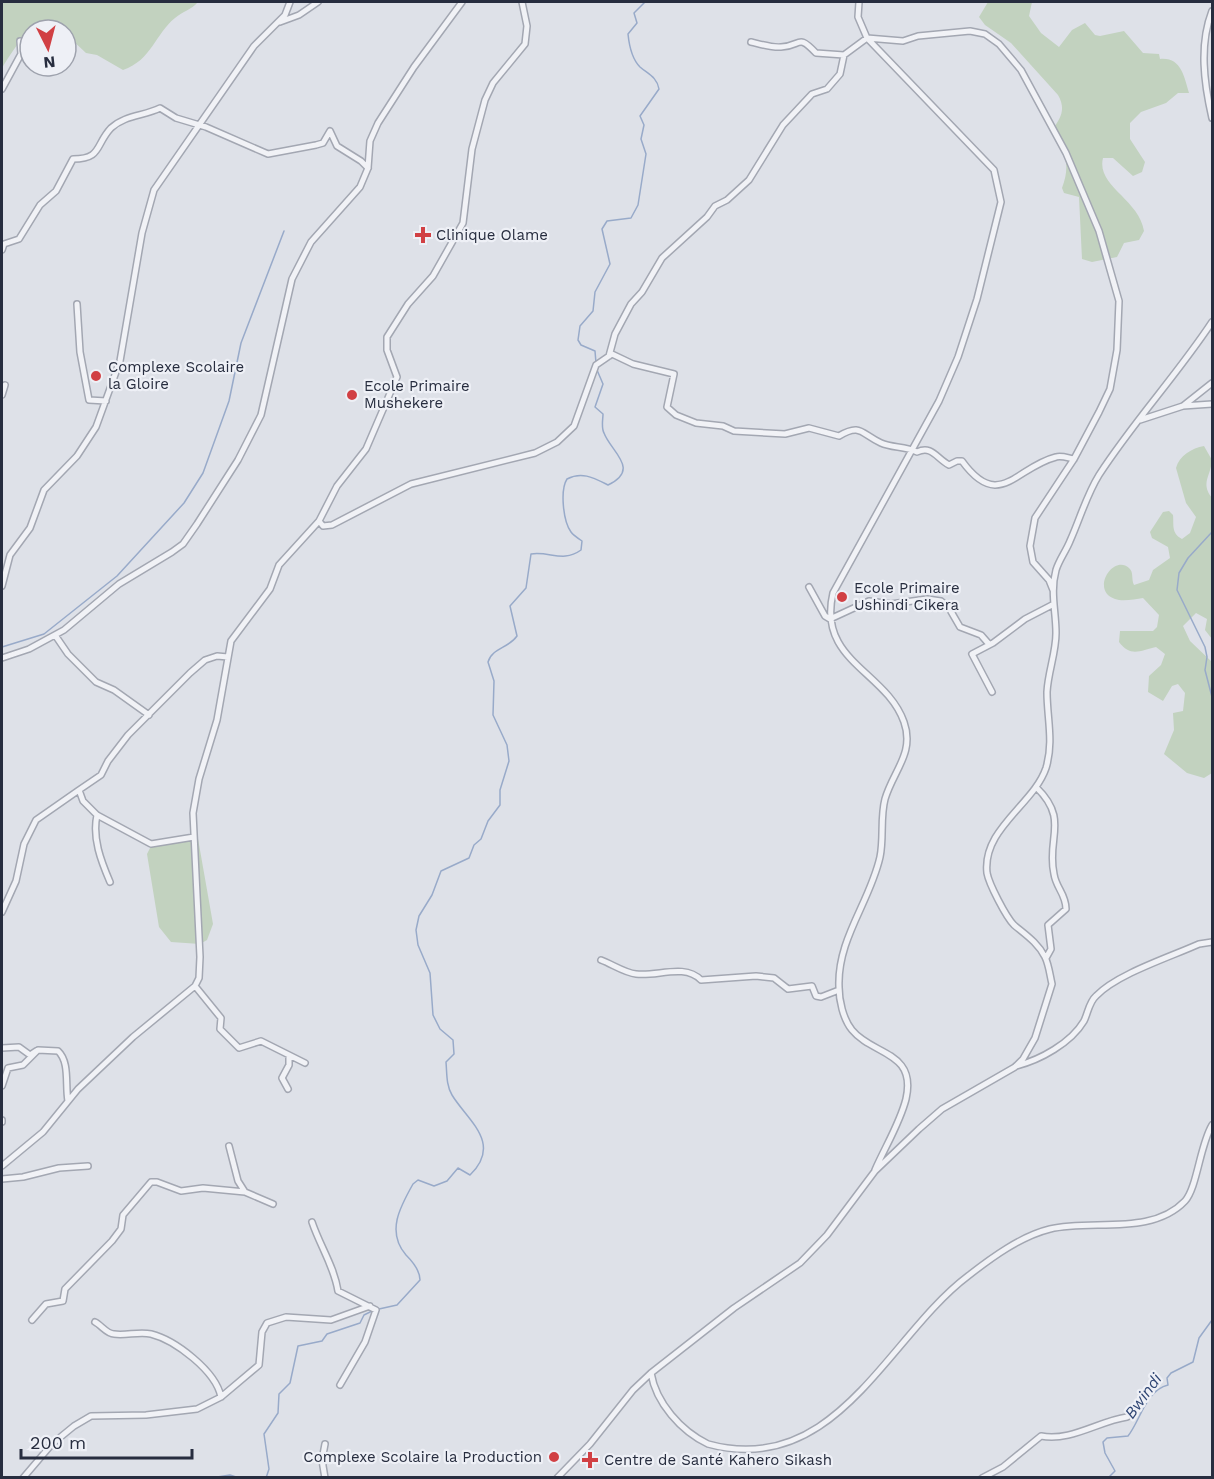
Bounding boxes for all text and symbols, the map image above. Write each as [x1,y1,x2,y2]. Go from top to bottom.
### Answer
north arrow [18,18,78,78]
text: N [43,52,56,72]
marker: Clinique Olame [414,226,432,244]
place label: Clinique Olame [436,226,548,244]
place label: Complexe Scolaire la Gloire [108,358,244,393]
marker: Complexe Scolaire la Gloire [89,369,103,383]
place label: Ecole Primaire Mushekere [364,377,470,412]
marker: Ecole Primaire Mushekere [345,388,359,402]
place label: Ecole Primaire Ushindi Cikera [854,579,960,614]
marker: Ecole Primaire Ushindi Cikera [835,590,849,604]
water label: Bwindi [1120,1369,1166,1422]
scale bar [21,1422,192,1460]
text: 200 m [30,1432,86,1453]
place label: Complexe Scolaire la Production [303,1448,542,1466]
marker: Complexe Scolaire la Production [547,1450,561,1464]
marker: Centre de Santé Kahero Sikash [581,1451,599,1469]
place label: Centre de Santé Kahero Sikash [604,1451,832,1469]

